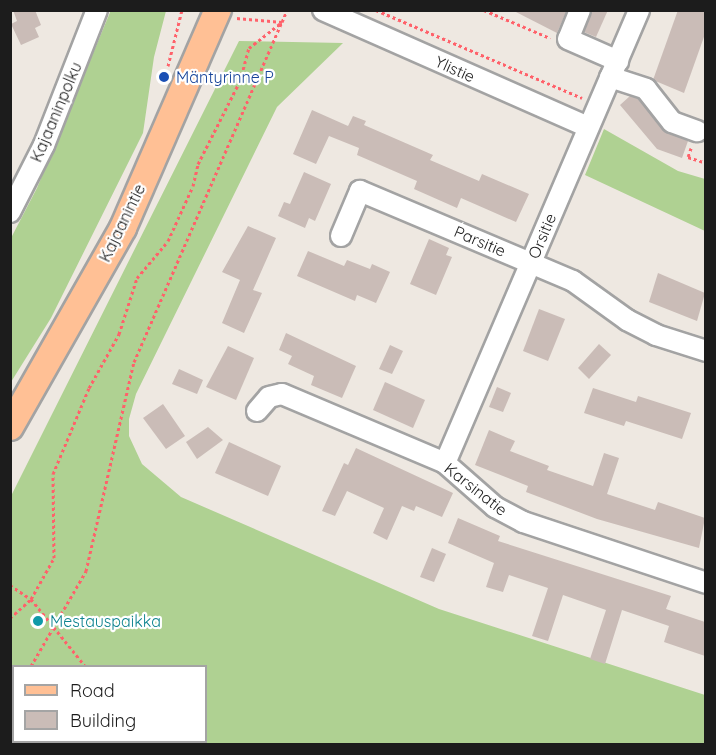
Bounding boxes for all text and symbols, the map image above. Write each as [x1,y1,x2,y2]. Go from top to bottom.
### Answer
street label: Ylistie [432,52,478,86]
street label: Kajaaninpolku [26,59,86,165]
place label: Mäntyrinne P [176,67,274,87]
marker: Mäntyrinne P [157,70,171,84]
street label: Kajaanintie [95,181,149,265]
street label: Orsitie [524,211,560,261]
street label: Parsitie [451,222,509,260]
street label: Karsinatie [441,459,511,519]
place label: Mestauspaikka [50,611,161,631]
marker: Mestauspaikka [31,614,45,628]
legend [12,665,207,743]
text: Road [70,679,115,702]
text: Building [70,709,136,732]

